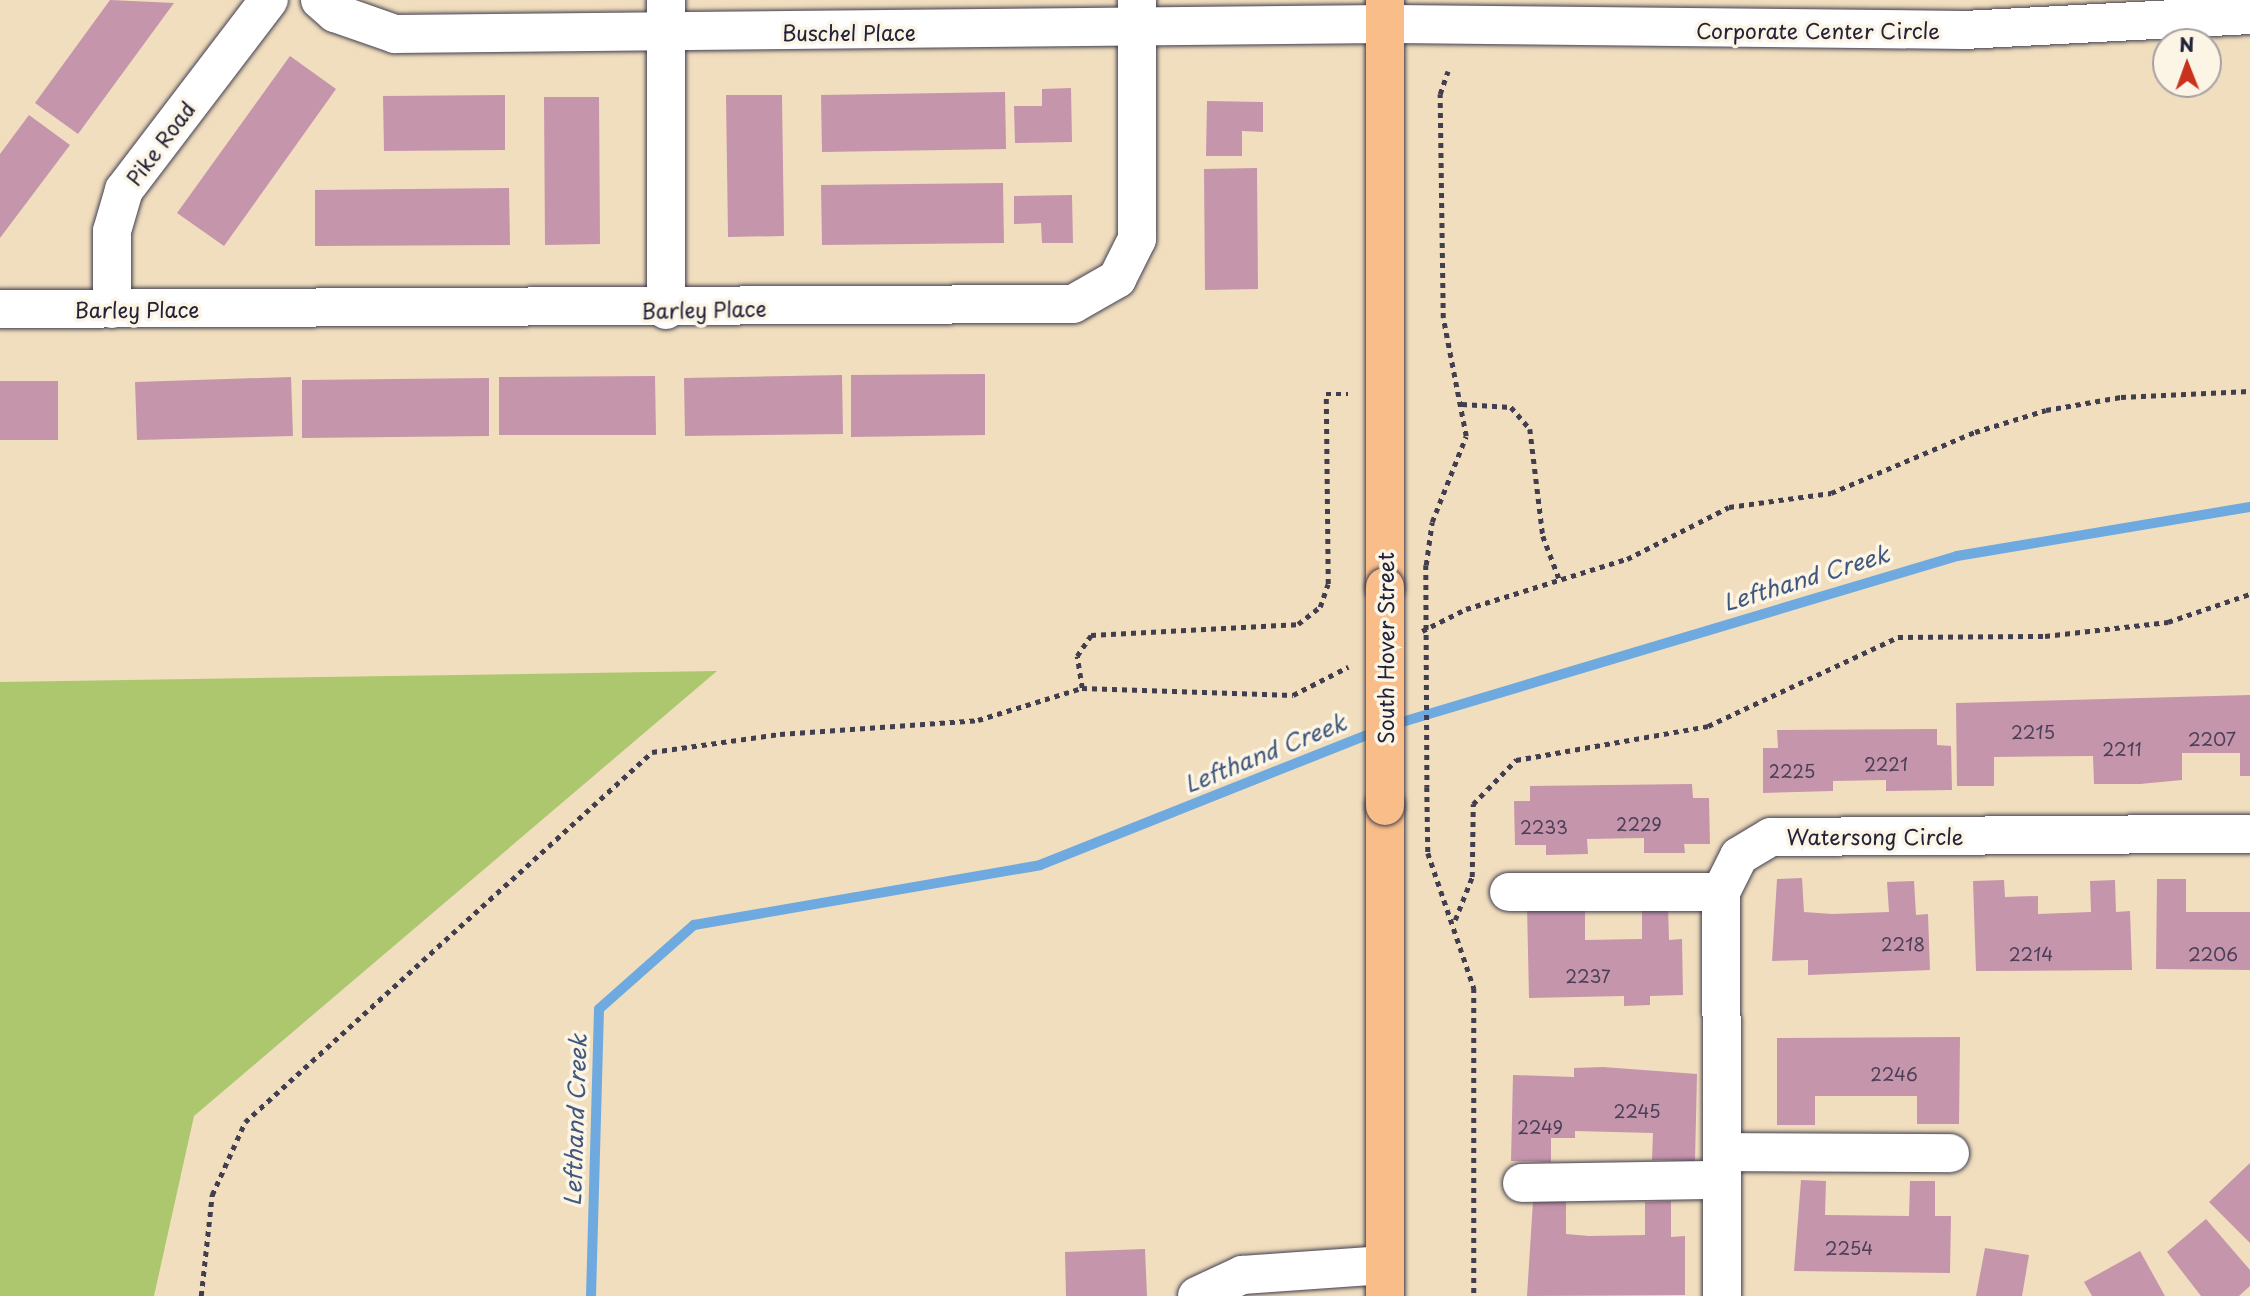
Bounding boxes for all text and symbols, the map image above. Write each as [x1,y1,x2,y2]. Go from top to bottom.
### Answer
street label: Corporate Center Circle [1696,17,1940,43]
street label: Buschel Place [781,19,917,45]
north arrow [2152,28,2222,98]
text: N [2179,30,2194,58]
street label: Pike Road [120,96,200,190]
street label: Barley Place [640,295,768,323]
street label: Barley Place [73,296,201,322]
water label: Lefthand Creek [1719,539,1893,617]
street label: South Hover Street [1372,551,1398,745]
water label: Lefthand Creek [1179,708,1351,798]
house number: 2215 [2011,721,2055,743]
house number: 2207 [2188,728,2236,750]
house number: 2211 [2102,738,2142,760]
house number: 2221 [1864,753,1908,775]
house number: 2225 [1769,760,1815,782]
house number: 2229 [1616,813,1662,835]
house number: 2233 [1520,816,1568,838]
street label: Watersong Circle [1787,823,1963,849]
house number: 2218 [1881,933,1925,955]
house number: 2214 [2009,943,2053,965]
house number: 2206 [2188,943,2238,965]
house number: 2237 [1565,965,1611,987]
water label: Lefthand Creek [558,1033,592,1207]
house number: 2246 [1870,1063,1918,1085]
house number: 2245 [1613,1100,1661,1122]
house number: 2249 [1517,1116,1563,1138]
house number: 2254 [1825,1237,1873,1259]

